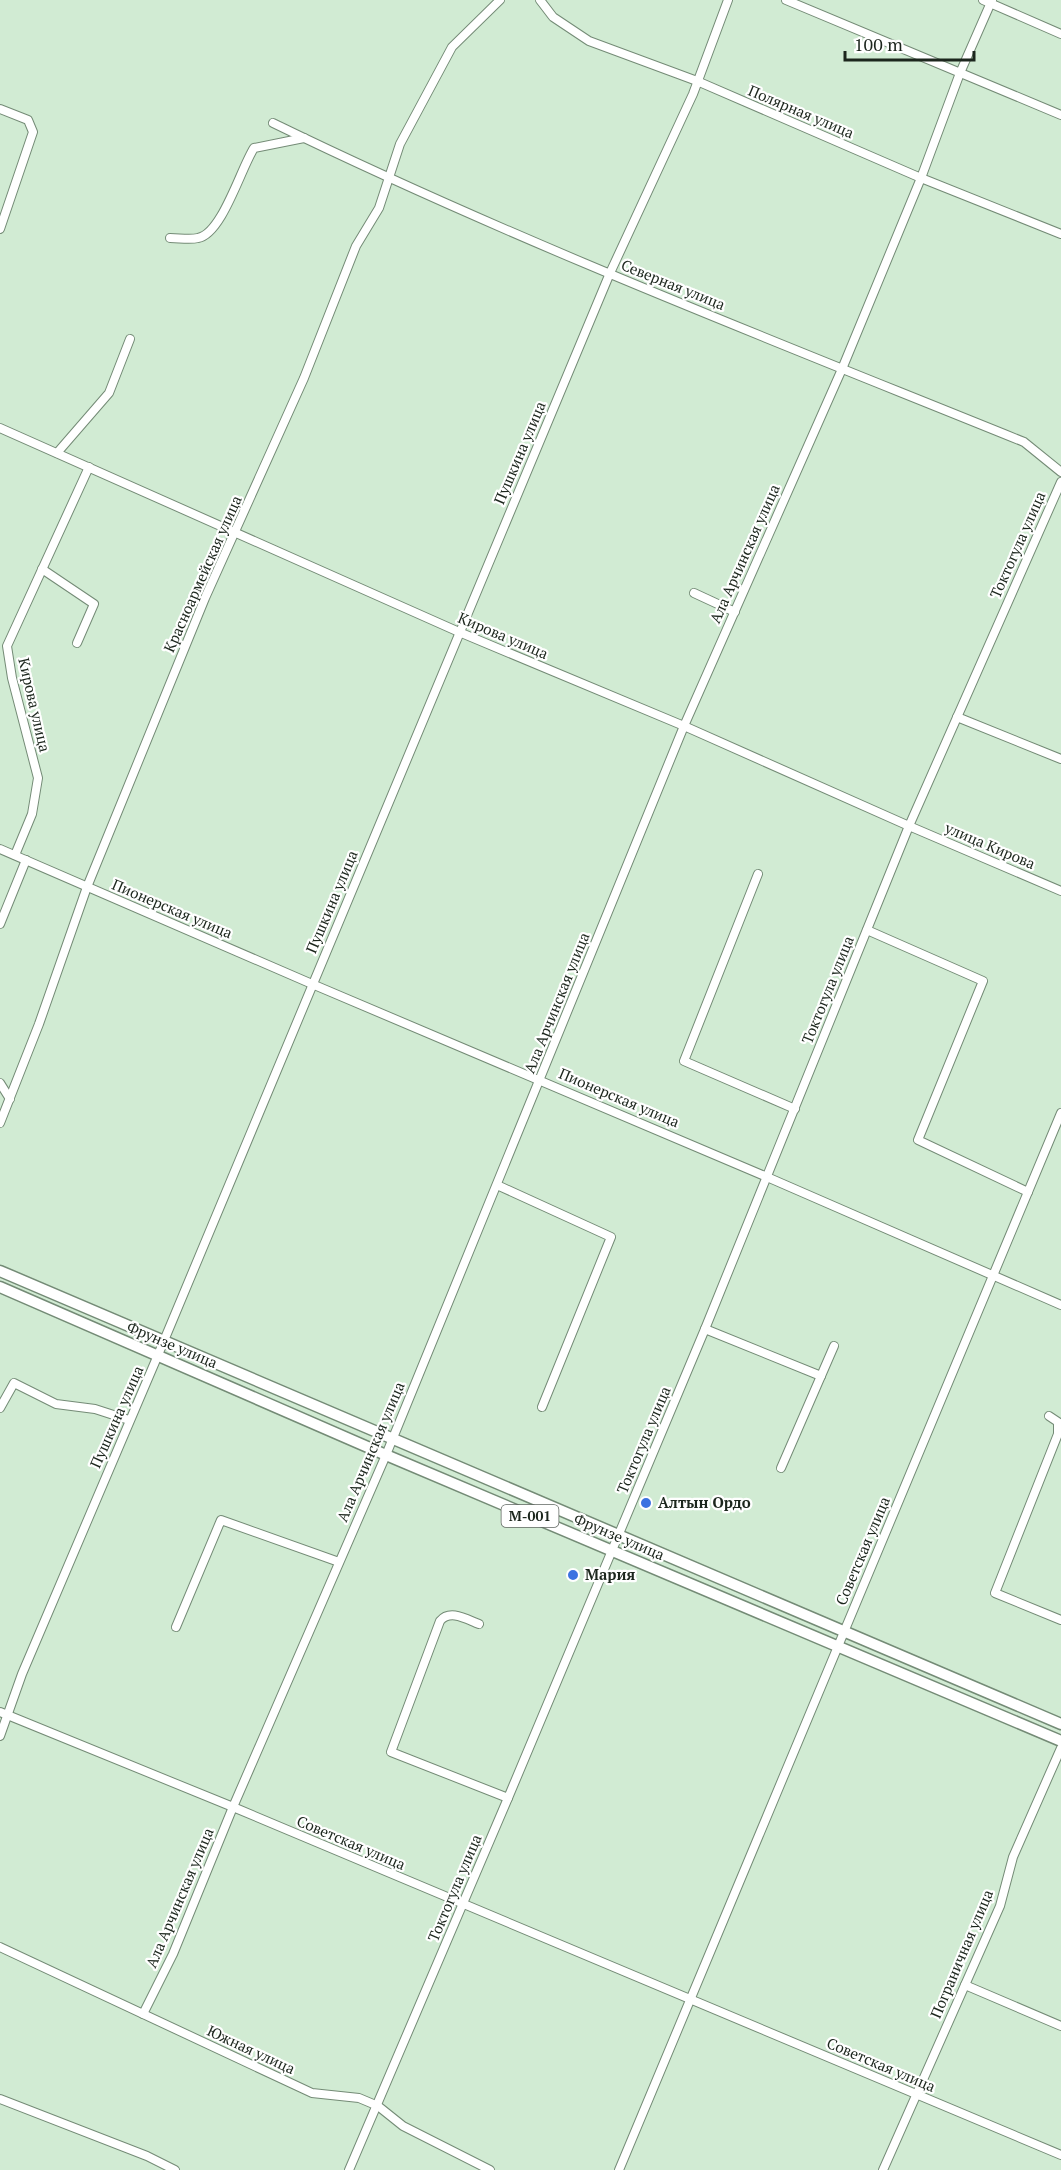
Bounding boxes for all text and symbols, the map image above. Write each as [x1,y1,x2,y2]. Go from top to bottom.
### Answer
scale bar [845,24,974,62]
text: 100 m [854,32,903,56]
street label: Полярная улица [745,80,858,143]
street label: Северная улица [618,254,729,314]
street label: Пушкина улица [488,398,550,507]
street label: Ала Арчинская улица [704,481,784,626]
street label: Токтогула улица [985,488,1050,601]
street label: Красноармейская улица [158,492,246,655]
street label: Кирова улица [455,607,552,663]
street label: Кирова улица [14,656,56,754]
street label: улица Кирова [941,817,1039,873]
street label: Пушкина улица [300,847,362,956]
street label: Пионерская улица [109,874,236,943]
street label: Ала Арчинская улица [519,929,594,1076]
street label: Токтогула улица [796,932,858,1047]
street label: Пионерская улица [556,1063,683,1132]
street label: Фрунзе улица [124,1316,221,1372]
street label: Пушкина улица [85,1362,148,1471]
street label: Ала Арчинская улица [332,1378,409,1525]
street label: Токтогула улица [611,1383,675,1496]
place label: Алтын Ордо [658,1492,751,1512]
street label: Советская улица [830,1493,894,1608]
marker: Алтын Ордо [639,1496,653,1510]
road number: M-001 [502,1505,558,1527]
street label: Фрунзе улица [571,1508,668,1564]
place label: Мария [585,1564,635,1584]
marker: Мария [566,1568,580,1582]
street label: Советская улица [294,1810,409,1874]
street label: Ала Арчинская улица [141,1824,218,1971]
street label: Токтогула улица [422,1831,486,1944]
street label: Пограничная улица [925,1886,997,2021]
street label: Южная улица [204,2020,299,2078]
street label: Советская улица [824,2032,939,2096]

